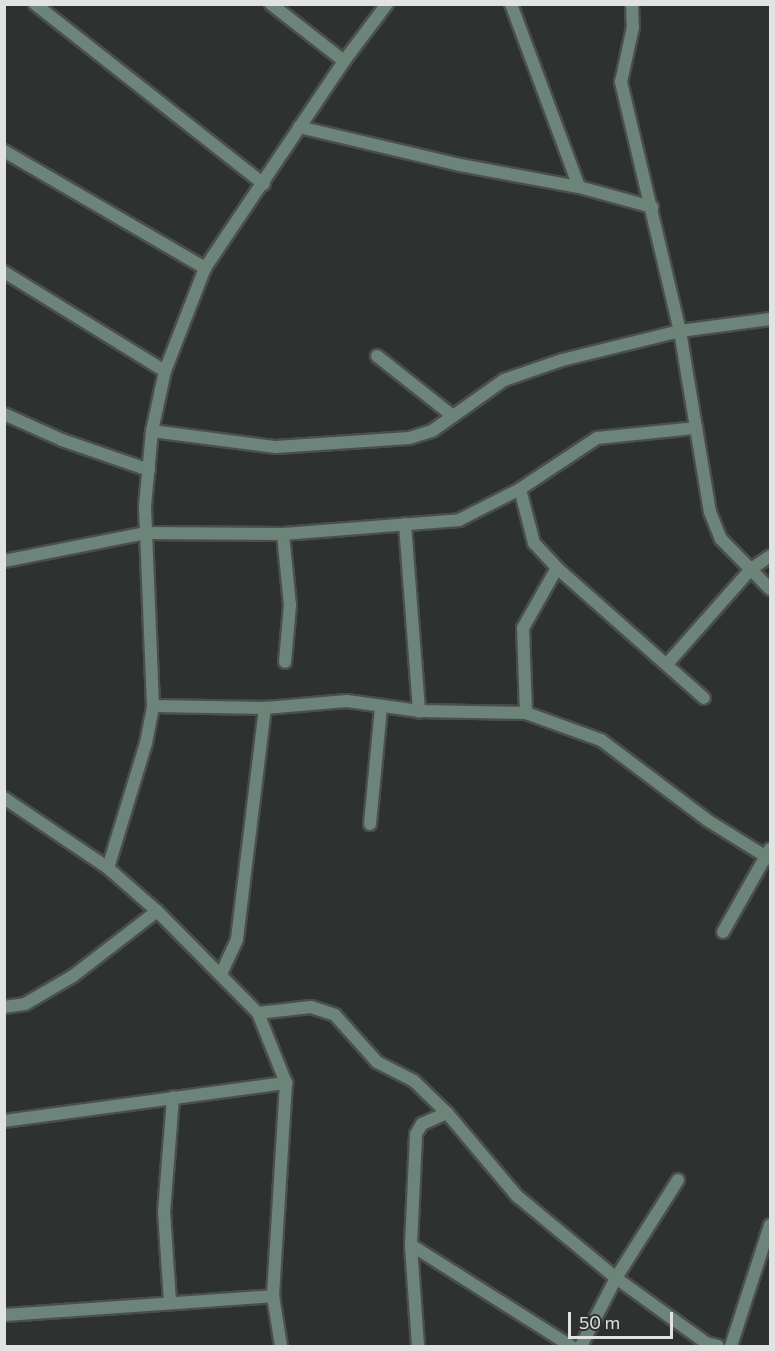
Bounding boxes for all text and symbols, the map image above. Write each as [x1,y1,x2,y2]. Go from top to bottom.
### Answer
scale bar [571,1300,676,1338]
text: 50 m [579,1311,620,1333]

